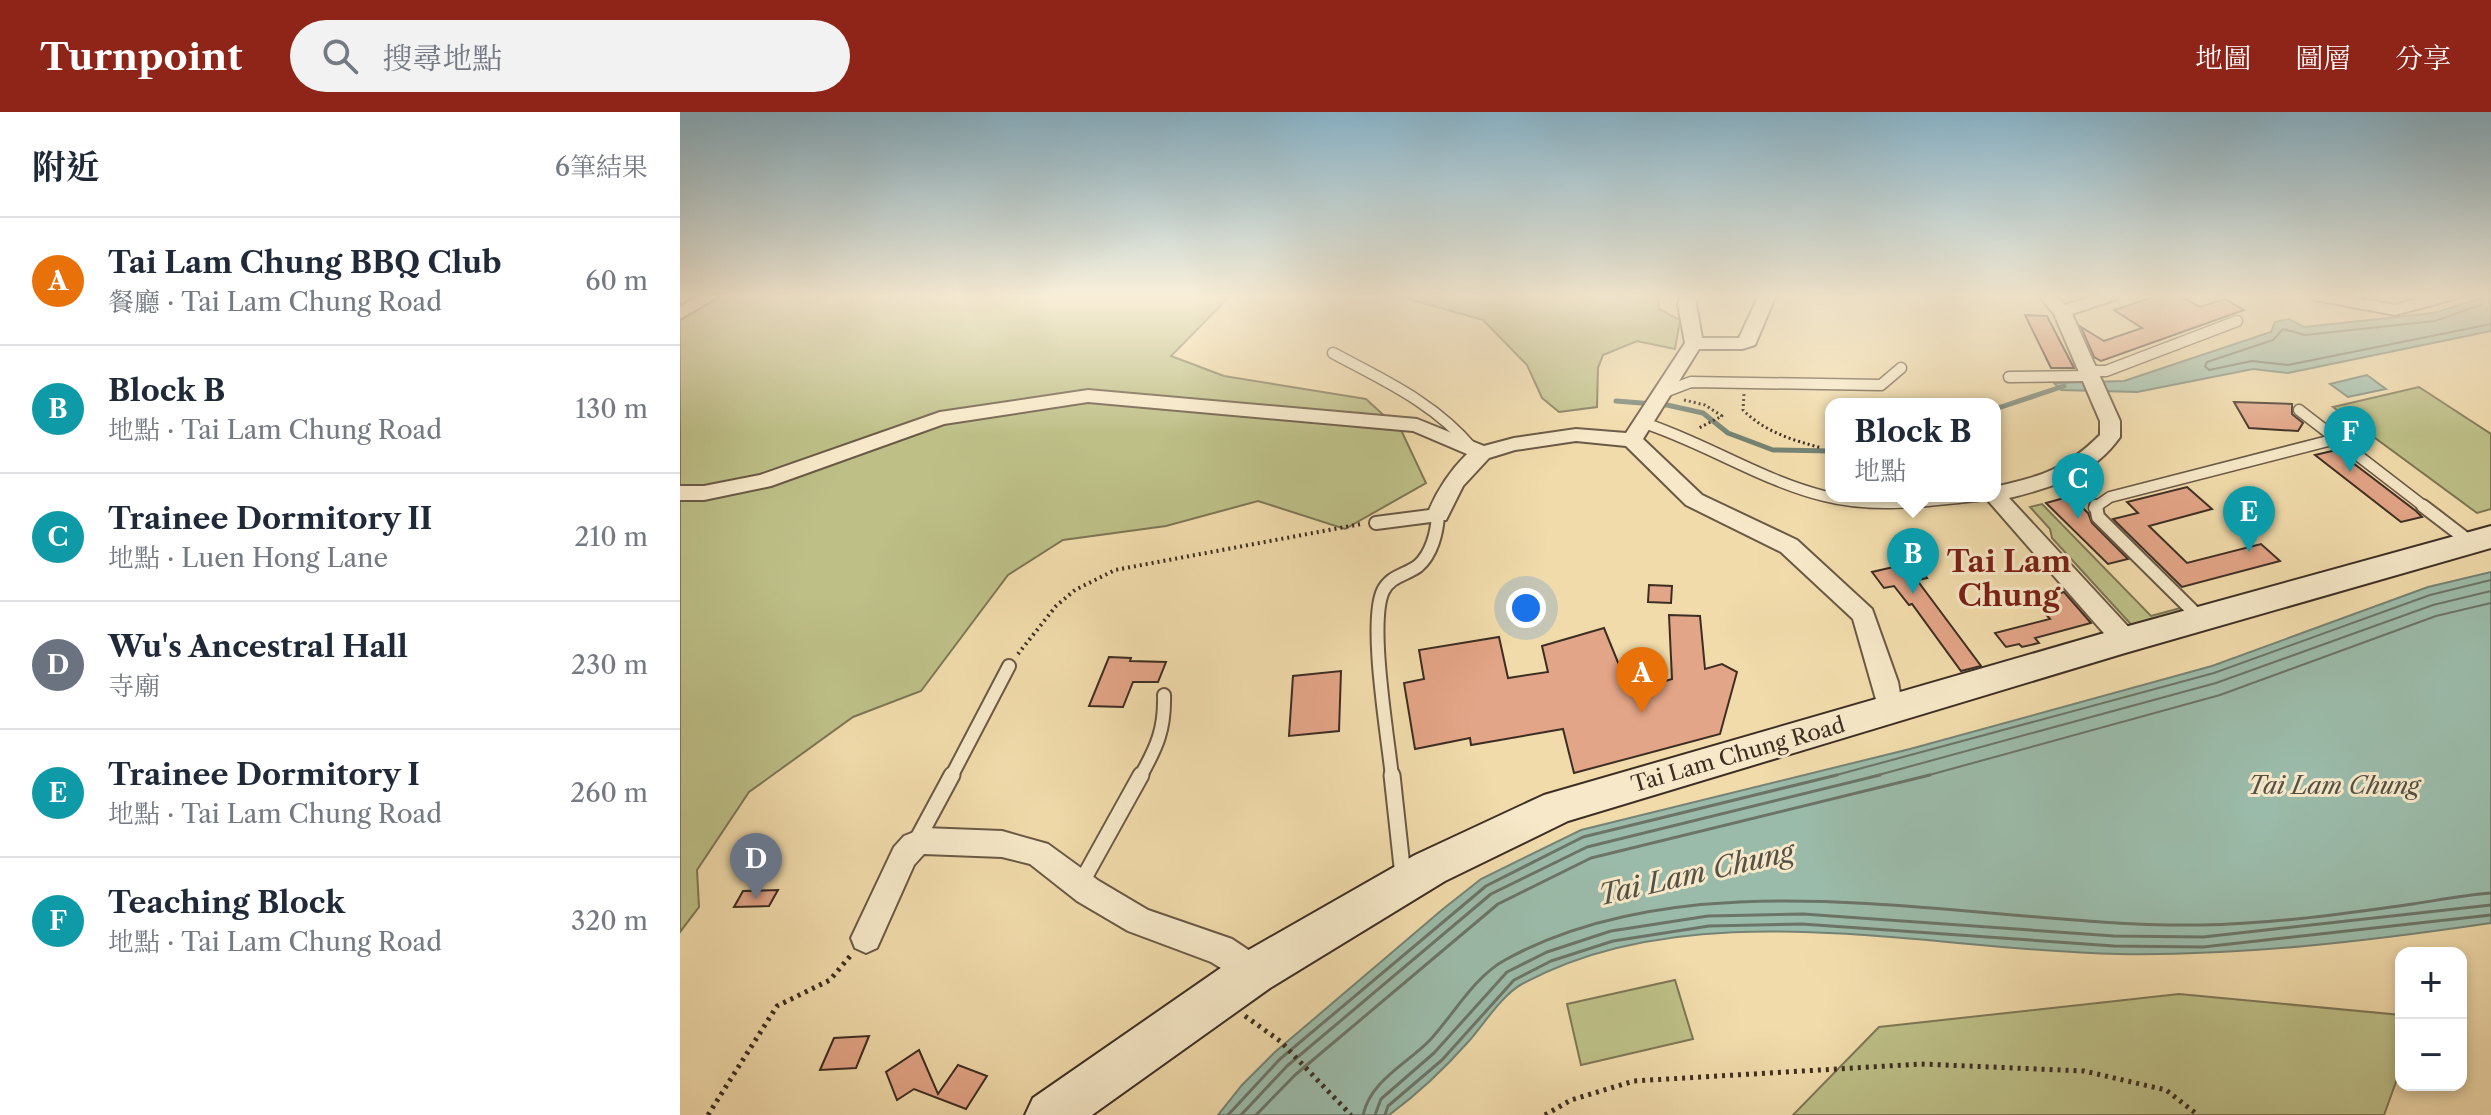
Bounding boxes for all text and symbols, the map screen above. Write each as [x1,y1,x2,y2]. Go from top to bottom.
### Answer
search box [290,20,850,92]
text: Turnpoint [40,33,242,80]
icon: search [318,34,362,78]
text: 搜尋地點 [382,40,502,77]
text: 地圖 [2195,41,2251,75]
text: 圖層 [2295,41,2351,75]
text: 分享 [2395,41,2451,75]
text: 附近 [32,146,100,188]
text: 6筆結果 [555,151,648,183]
text: Tai Lam Chung BBQ Club [108,244,502,281]
text: A [48,265,68,297]
text: 60 m [585,265,648,297]
text: 餐廳 · Tai Lam Chung Road [108,286,442,318]
text: Block B [108,372,225,409]
text: B [48,393,68,425]
text: 130 m [575,393,648,425]
popup [1825,398,2001,502]
pin: F [2324,406,2376,472]
text: Block B [1854,413,1972,450]
text: 地點 · Tai Lam Chung Road [108,414,442,446]
pin: C [2052,453,2104,519]
text: 地點 [1854,455,1906,487]
pin: E [2223,486,2275,552]
text: Trainee Dormitory II [108,500,432,537]
text: C [48,521,68,553]
text: 210 m [575,521,648,553]
pin: B [1887,528,1939,594]
text: 地點 · Luen Hong Lane [108,542,388,574]
district label: Tai Lam Chung [1947,543,2071,614]
your location [1506,588,1546,628]
text: Wu's Ancestral Hall [108,628,408,665]
pin: A [1616,647,1668,713]
text: D [47,649,69,681]
text: 230 m [571,649,648,681]
text: 寺廟 [108,670,160,702]
street label: Tai Lam Chung Road [1628,711,1848,798]
text: Trainee Dormitory I [108,756,420,793]
water label: Tai Lam Chung [2248,771,2423,800]
text: E [49,777,67,809]
text: 260 m [570,777,648,809]
text: 地點 · Tai Lam Chung Road [108,798,442,830]
pin: D [730,833,782,899]
water label: Tai Lam Chung [1595,833,1800,912]
text: Teaching Block [108,884,345,921]
text: F [49,905,67,937]
text: 320 m [571,905,648,937]
text: 地點 · Tai Lam Chung Road [108,926,442,958]
map controls [2395,947,2467,1091]
button: + [2395,947,2467,1019]
button: − [2395,1019,2467,1091]

